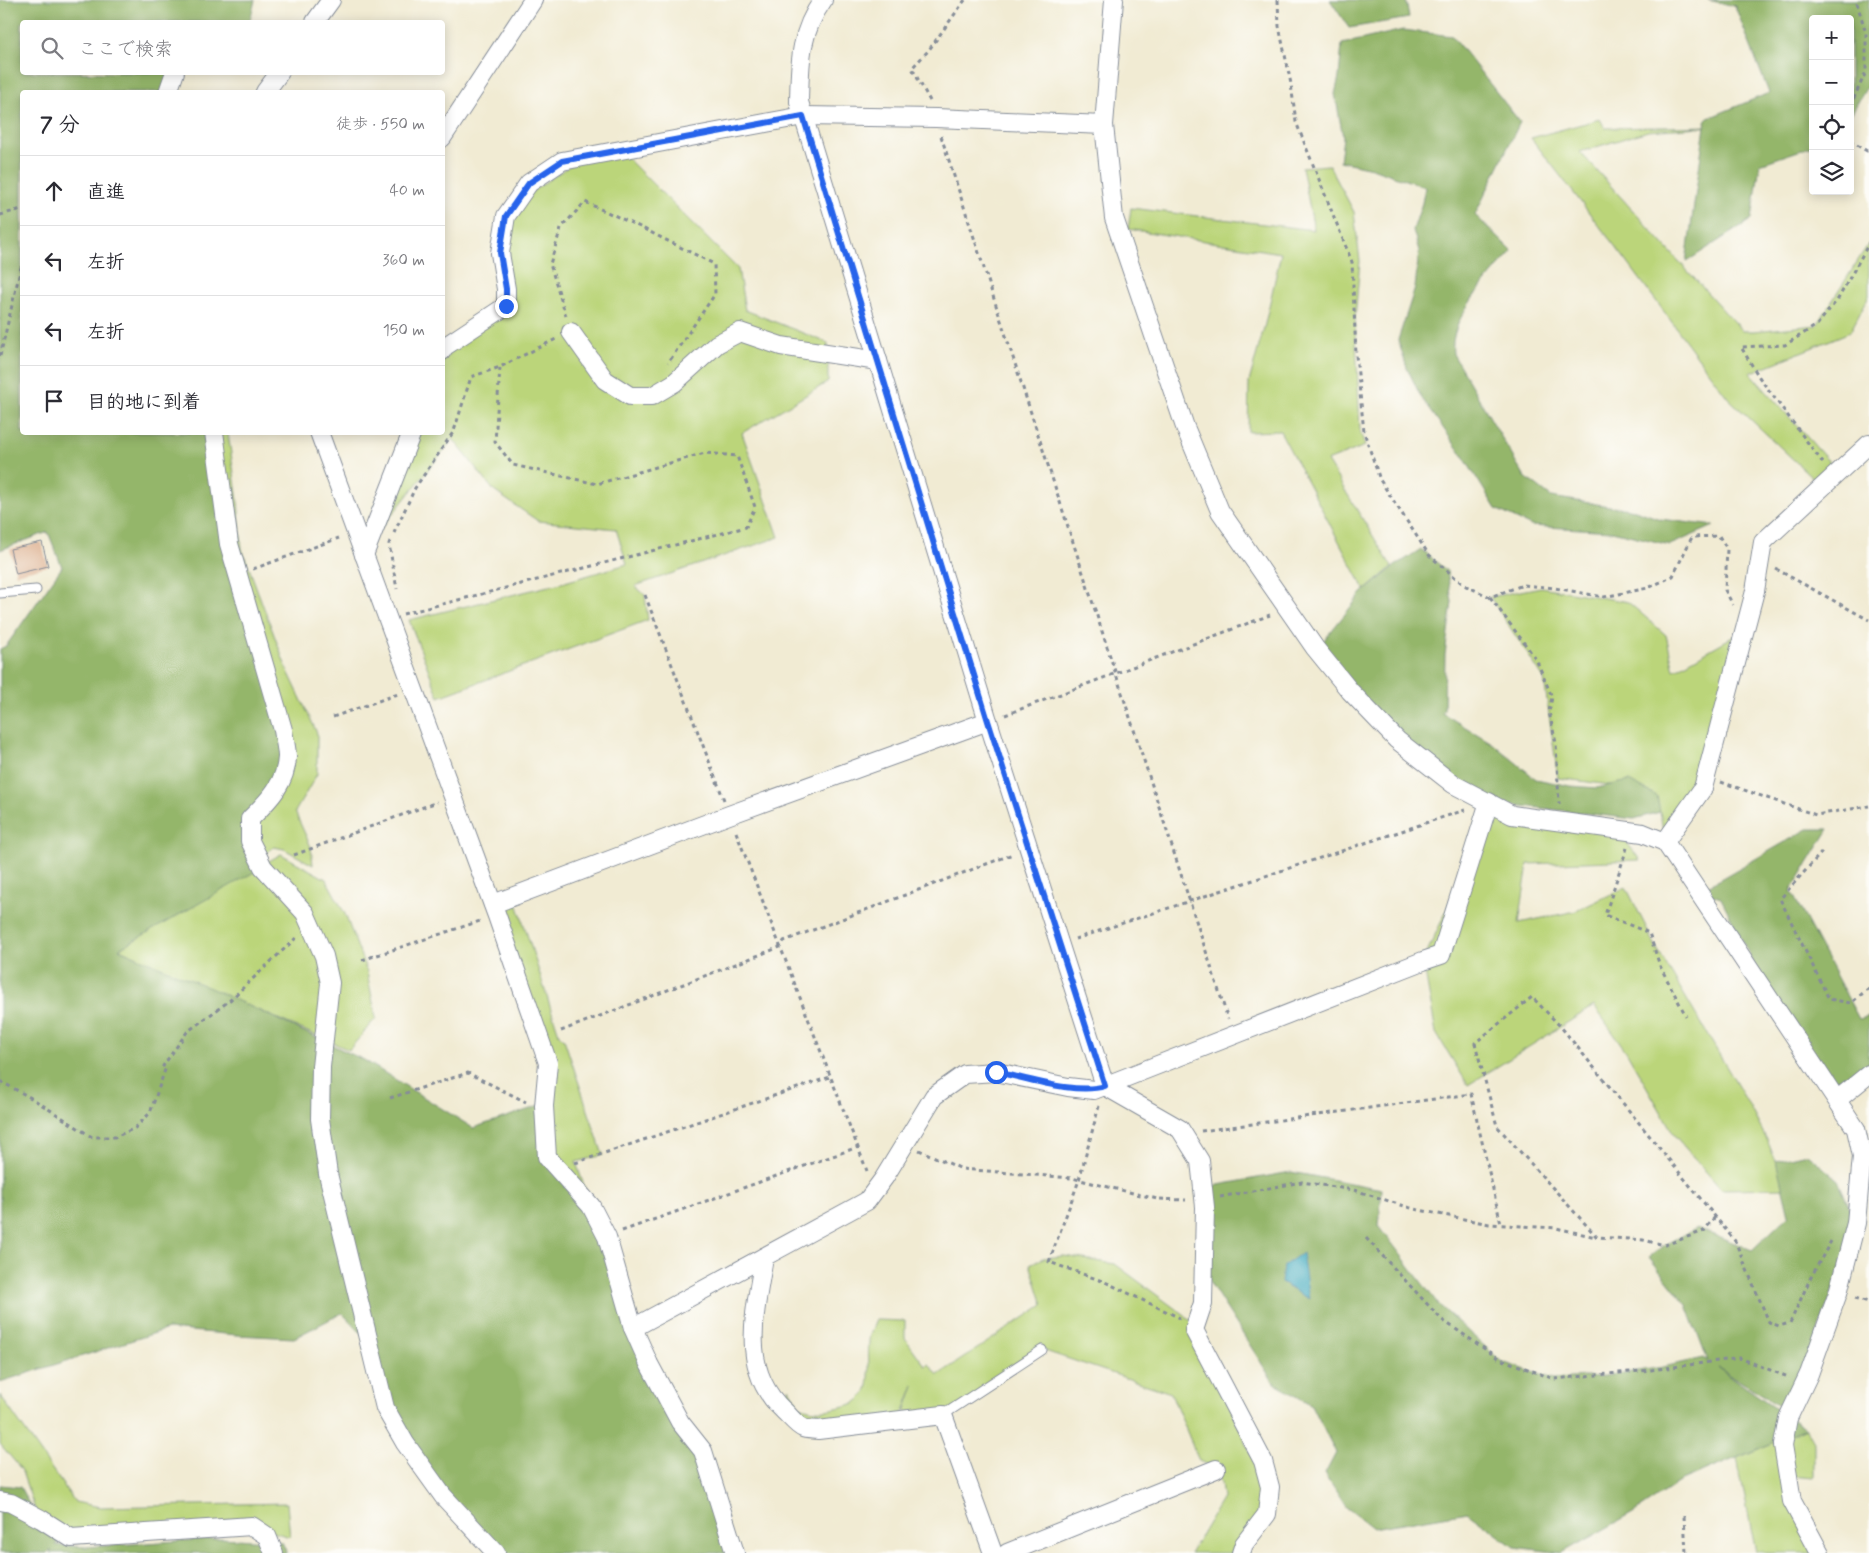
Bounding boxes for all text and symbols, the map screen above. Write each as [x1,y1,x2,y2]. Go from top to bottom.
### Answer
map controls [1809,15,1854,195]
button: + [1809,15,1854,60]
search box [20,20,445,75]
icon: search [38,34,66,62]
text: ここで検索 [78,37,173,62]
button: − [1809,60,1854,105]
button: locate [1809,105,1854,150]
text: 7 分 [40,111,79,139]
text: 徒歩 · 550 m [336,114,425,135]
button: layers [1809,150,1854,195]
icon: ahead [40,177,68,205]
text: 直進 [87,180,125,205]
text: 40 m [389,180,425,201]
icon: left [40,247,68,275]
text: 左折 [87,250,125,275]
text: 360 m [382,250,425,271]
route end [495,295,518,318]
icon: left [40,317,68,345]
text: 左折 [87,320,125,345]
text: 150 m [383,320,425,341]
icon: arrive [40,387,68,415]
text: 目的地に到着 [87,390,201,415]
route start [985,1061,1008,1084]

